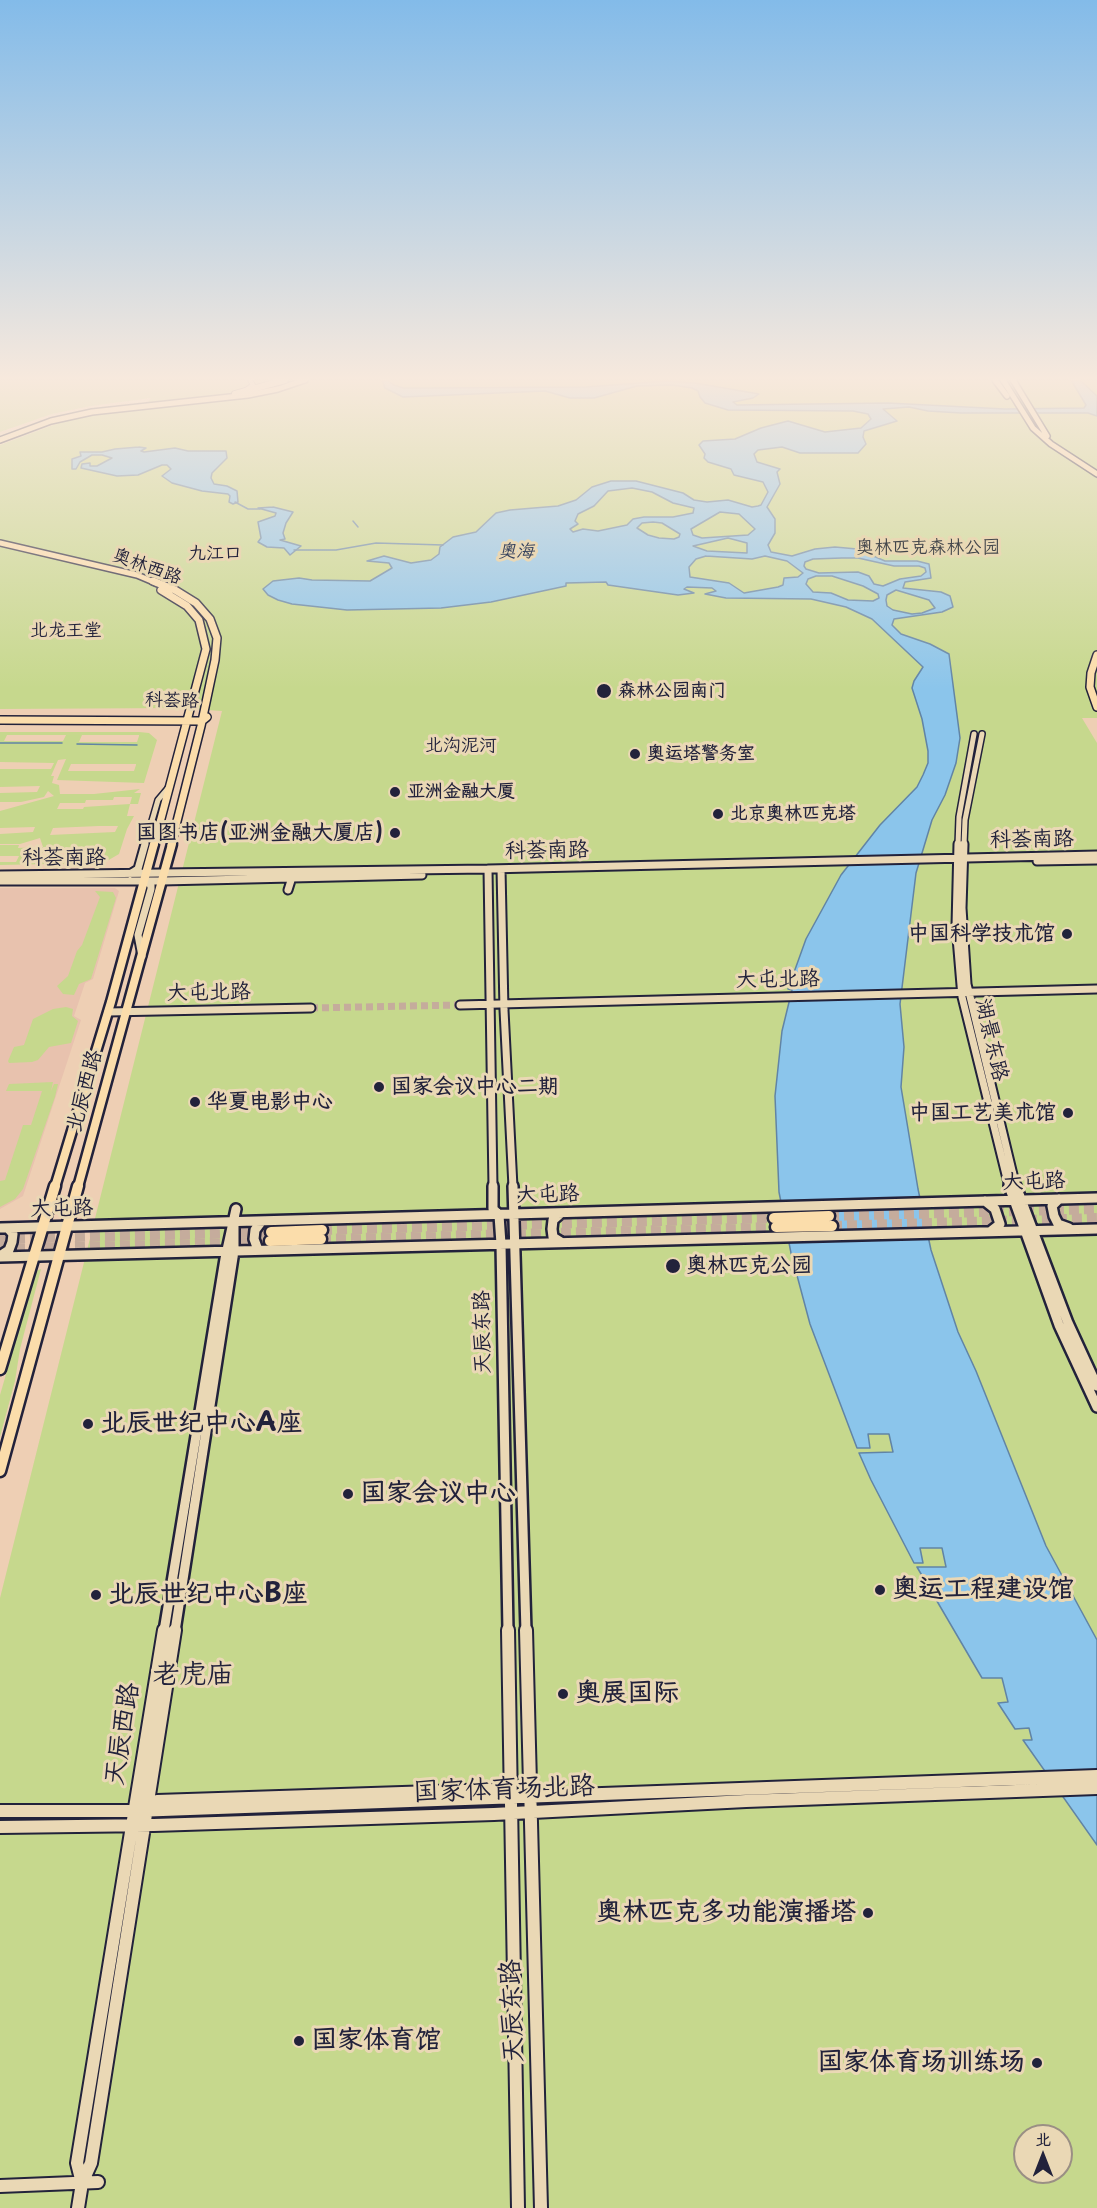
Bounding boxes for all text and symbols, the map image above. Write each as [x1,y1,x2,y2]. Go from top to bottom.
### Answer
park label: 奥林匹克森林公园 [856,537,1000,559]
water label: 奥海 [498,541,534,563]
district label: 九江口 [188,543,242,565]
street label: 奥林西路 [109,545,185,589]
district label: 北龙王堂 [30,620,102,642]
place label: 森林公园南门 [618,680,726,702]
marker: 森林公园南门 [595,682,613,700]
street label: 科荟路 [145,689,199,713]
district label: 北沟泥河 [425,735,497,757]
place label: 奥运塔警务室 [647,743,755,765]
marker: 奥运塔警务室 [628,747,642,761]
place label: 亚洲金融大厦 [407,781,515,803]
marker: 亚洲金融大厦 [388,785,402,799]
place label: 北京奥林匹克塔 [730,803,856,825]
marker: 北京奥林匹克塔 [711,807,725,821]
place label: 国图书店(亚洲金融大厦店) [136,820,383,846]
marker: 国图书店(亚洲金融大厦店) [388,826,402,840]
street label: 科荟南路 [990,827,1074,853]
street label: 科荟南路 [505,838,589,864]
street label: 科荟南路 [22,845,106,871]
place label: 中国科学技术馆 [908,921,1055,947]
marker: 中国科学技术馆 [1060,927,1074,941]
street label: 大屯北路 [736,967,820,993]
street label: 大屯北路 [167,980,251,1006]
street label: 湖景东路 [969,996,1013,1084]
street label: 北辰西路 [62,1047,108,1135]
place label: 国家会议中心二期 [391,1074,559,1100]
marker: 国家会议中心二期 [372,1080,386,1094]
place label: 华夏电影中心 [207,1089,333,1115]
marker: 华夏电影中心 [188,1095,202,1109]
place label: 中国工艺美术馆 [909,1100,1056,1126]
marker: 中国工艺美术馆 [1061,1106,1075,1120]
street label: 大屯路 [1002,1168,1066,1196]
street label: 大屯路 [516,1181,580,1209]
street label: 大屯路 [30,1196,94,1222]
place label: 奥林匹克公园 [686,1253,812,1279]
marker: 奥林匹克公园 [664,1257,682,1275]
street label: 天辰东路 [470,1290,496,1374]
place label: 北辰世纪中心A座 [100,1408,302,1440]
marker: 北辰世纪中心A座 [81,1417,95,1431]
place label: 国家会议中心 [360,1478,516,1510]
marker: 国家会议中心 [341,1487,355,1501]
place label: 奥运工程建设馆 [892,1574,1074,1606]
place label: 北辰世纪中心B座 [108,1579,308,1611]
marker: 奥运工程建设馆 [873,1583,887,1597]
marker: 北辰世纪中心B座 [89,1588,103,1602]
district label: 老虎庙 [153,1660,233,1692]
place label: 奥展国际 [575,1678,679,1710]
street label: 天辰西路 [99,1680,147,1788]
marker: 奥展国际 [556,1687,570,1701]
street label: 国家体育场北路 [413,1771,595,1809]
place label: 奥林匹克多功能演播塔 [596,1897,856,1929]
marker: 奥林匹克多功能演播塔 [861,1906,875,1920]
street label: 天辰东路 [496,1958,530,2064]
place label: 国家体育馆 [311,2025,441,2057]
marker: 国家体育馆 [292,2034,306,2048]
place label: 国家体育场训练场 [817,2047,1025,2079]
marker: 国家体育场训练场 [1030,2056,1044,2070]
north arrow [1013,2124,1073,2184]
text: 北 [1035,2126,1051,2150]

